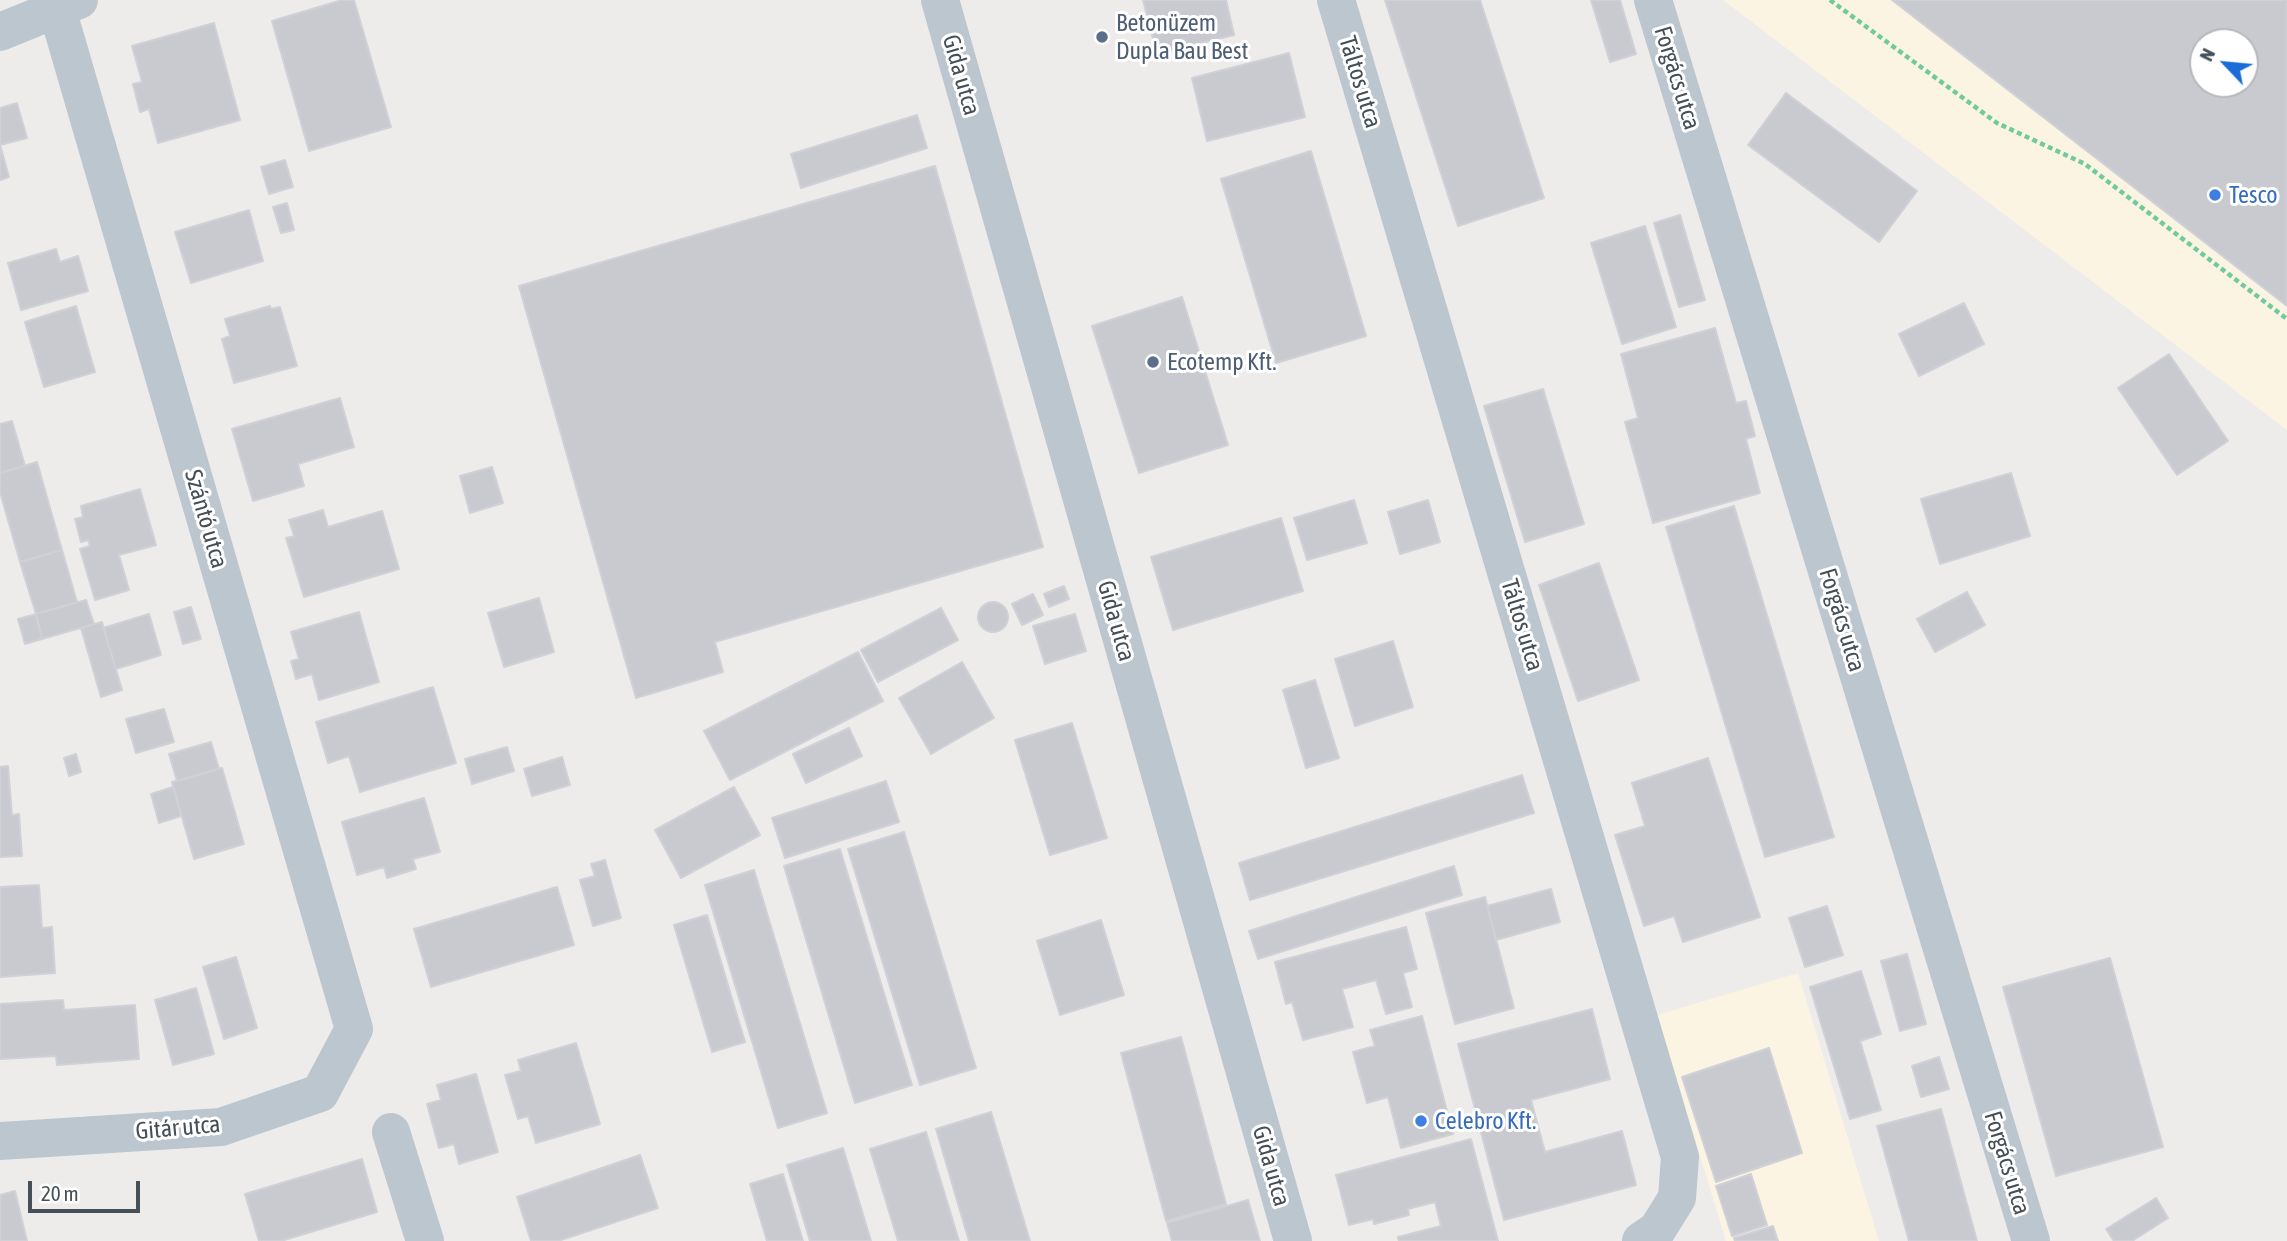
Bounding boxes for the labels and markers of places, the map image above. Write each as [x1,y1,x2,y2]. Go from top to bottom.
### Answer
place label: Betonüzem Dupla Bau Best [1116,9,1248,65]
marker: Betonüzem Dupla Bau Best [1094,29,1110,45]
place label: Tesco [2229,181,2278,209]
marker: Tesco [2207,187,2223,203]
place label: Ecotemp Kft. [1167,348,1276,376]
marker: Ecotemp Kft. [1145,354,1161,370]
place label: Celebro Kft. [1435,1107,1536,1135]
marker: Celebro Kft. [1413,1113,1429,1129]

